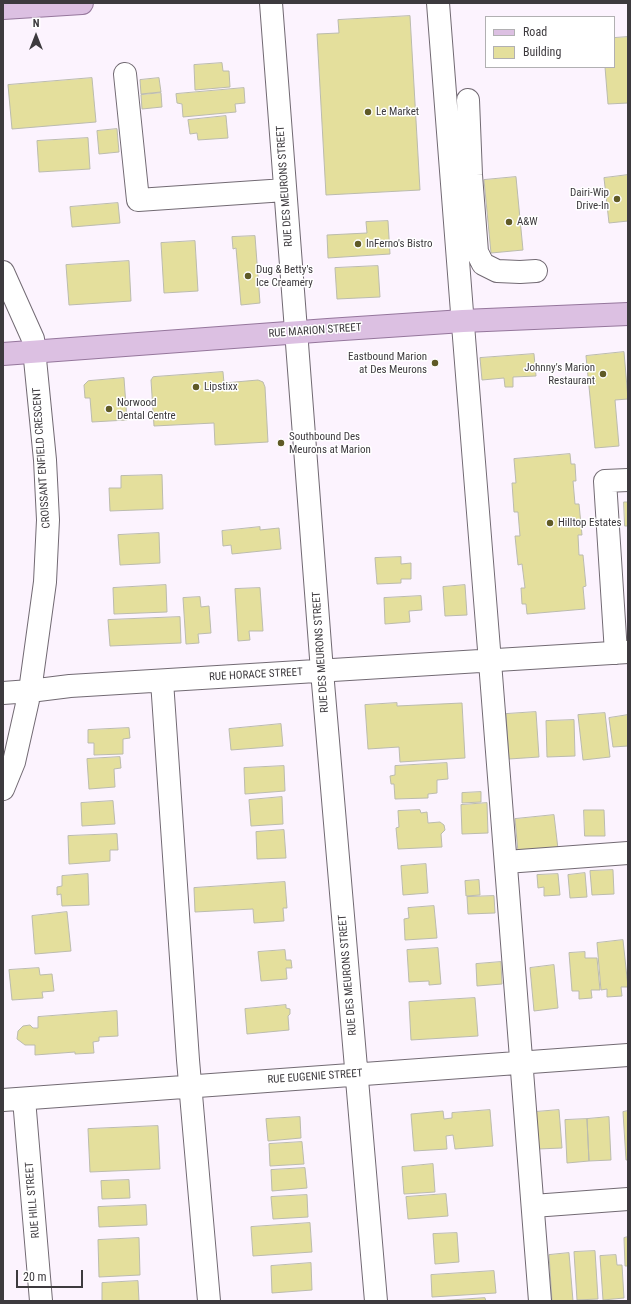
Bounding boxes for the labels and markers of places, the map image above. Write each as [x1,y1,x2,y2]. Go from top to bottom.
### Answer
place label: Le Market [376,105,419,119]
marker: Le Market [363,107,373,117]
place label: Dairi-Wip Drive-In [570,186,609,212]
marker: Dairi-Wip Drive-In [612,194,622,204]
place label: A&W [517,215,538,229]
marker: A&W [504,217,514,227]
place label: InFerno's Bistro [366,237,432,251]
marker: InFerno's Bistro [353,239,363,249]
place label: Dug & Betty's Ice Creamery [256,263,313,289]
marker: Dug & Betty's Ice Creamery [243,271,253,281]
place label: Eastbound Marion at Des Meurons [348,350,427,376]
marker: Eastbound Marion at Des Meurons [430,358,440,368]
place label: Johnny's Marion Restaurant [524,361,595,387]
marker: Johnny's Marion Restaurant [598,369,608,379]
place label: Lipstixx [204,380,238,394]
marker: Lipstixx [191,382,201,392]
place label: Norwood Dental Centre [117,396,176,422]
marker: Norwood Dental Centre [104,404,114,414]
place label: Southbound Des Meurons at Marion [289,430,371,456]
marker: Southbound Des Meurons at Marion [276,438,286,448]
place label: Hilltop Estates [558,516,621,530]
marker: Hilltop Estates [545,518,555,528]

